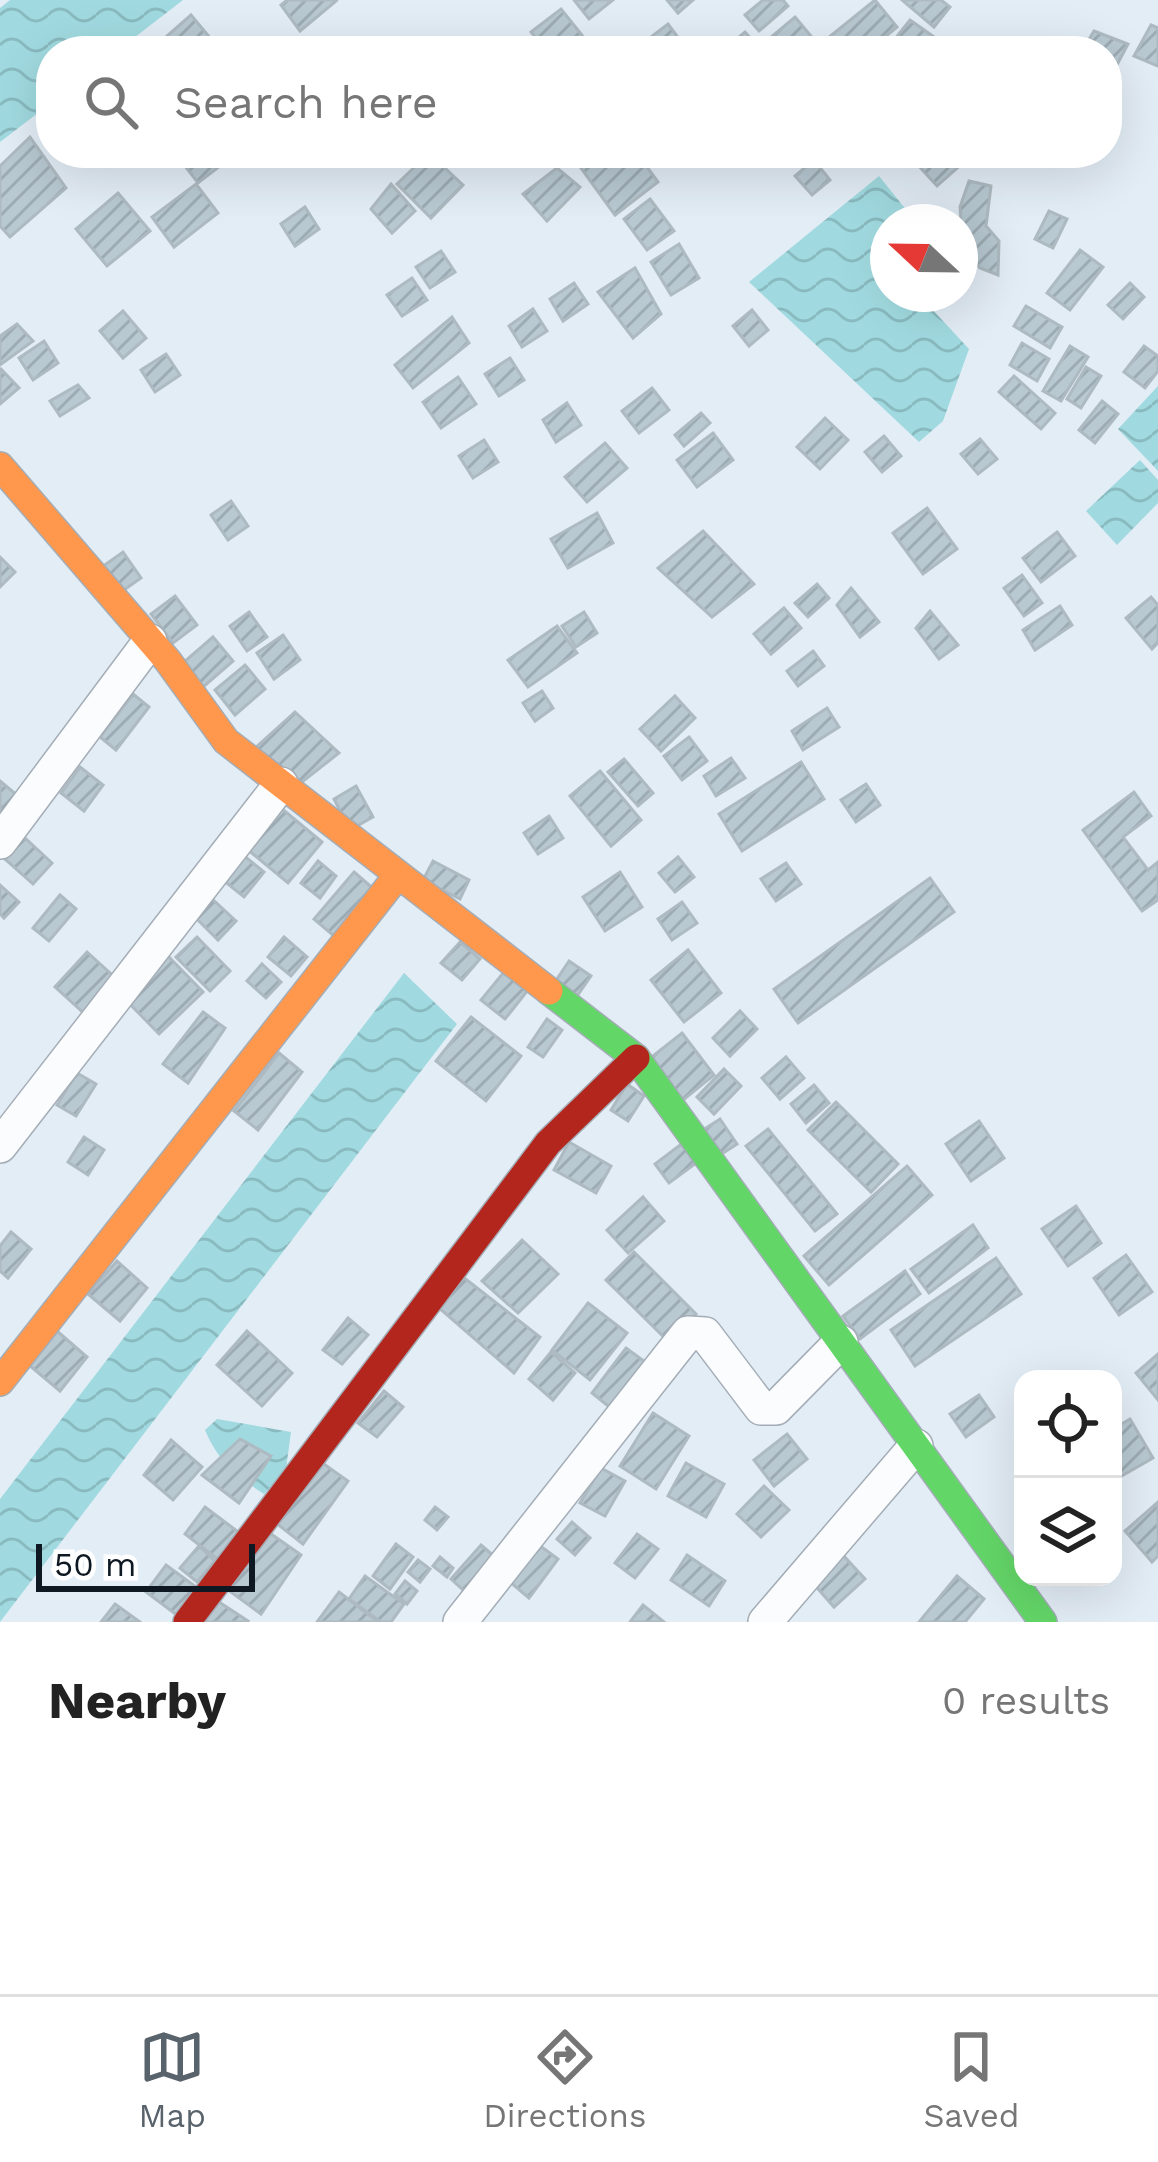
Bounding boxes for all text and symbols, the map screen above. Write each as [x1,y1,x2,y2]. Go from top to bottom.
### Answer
search box [36,36,1122,168]
icon: search [78,69,144,135]
text: Search here [174,76,438,129]
north arrow [870,204,978,312]
map controls [1014,1370,1122,1586]
button: locate [1014,1370,1122,1478]
button: layers [1014,1478,1122,1586]
scale bar [36,1538,255,1591]
text: 50 m [54,1545,136,1584]
text: Nearby [48,1671,226,1730]
text: 0 results [942,1678,1110,1723]
tab: Map [139,2024,206,2135]
tab: Directions [483,2024,646,2135]
tab: Saved [924,2024,1019,2135]

